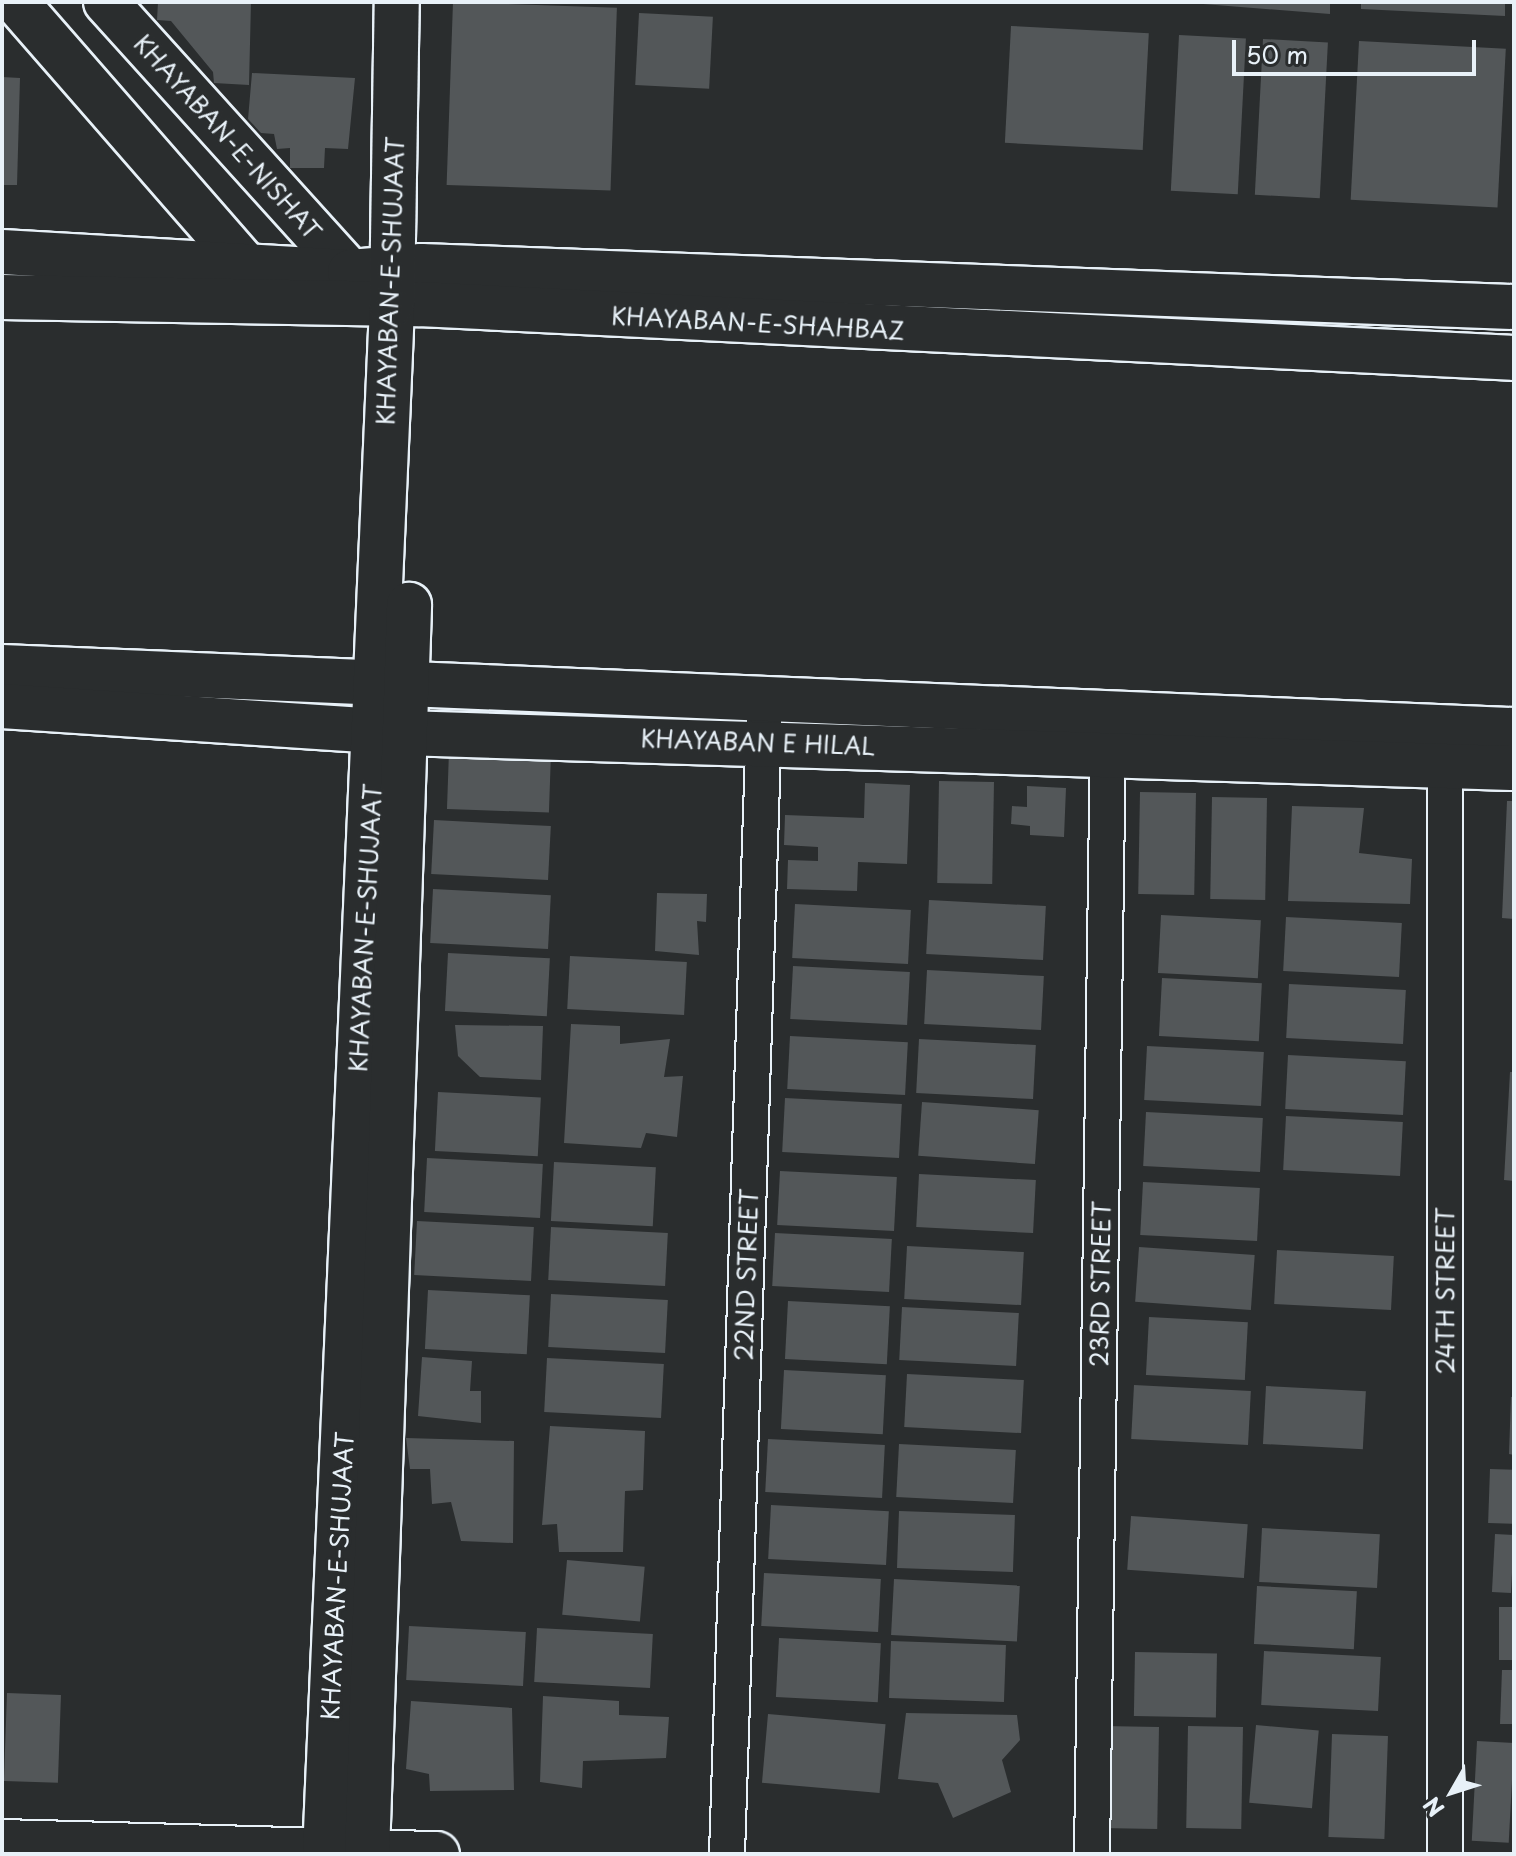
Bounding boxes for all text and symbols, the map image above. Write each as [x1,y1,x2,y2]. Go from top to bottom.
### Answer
scale bar [1236,24,1480,74]
street label: KHAYABAN-E-NISHAT [128,29,328,245]
text: 50 m [1246,36,1308,72]
street label: KHAYABAN-E-SHUJAAT [371,136,409,426]
street label: KHAYABAN-E-SHAHBAZ [611,301,905,345]
street label: KHAYABAN E HILAL [639,723,877,761]
street label: KHAYABAN-E-SHUJAAT [343,783,387,1073]
street label: 22ND STREET [729,1188,763,1362]
street label: 23RD STREET [1084,1199,1116,1369]
street label: 24TH STREET [1431,1207,1459,1375]
street label: KHAYABAN-E-SHUJAAT [315,1431,359,1721]
north arrow [1412,1752,1492,1832]
text: N [1415,1790,1451,1825]

